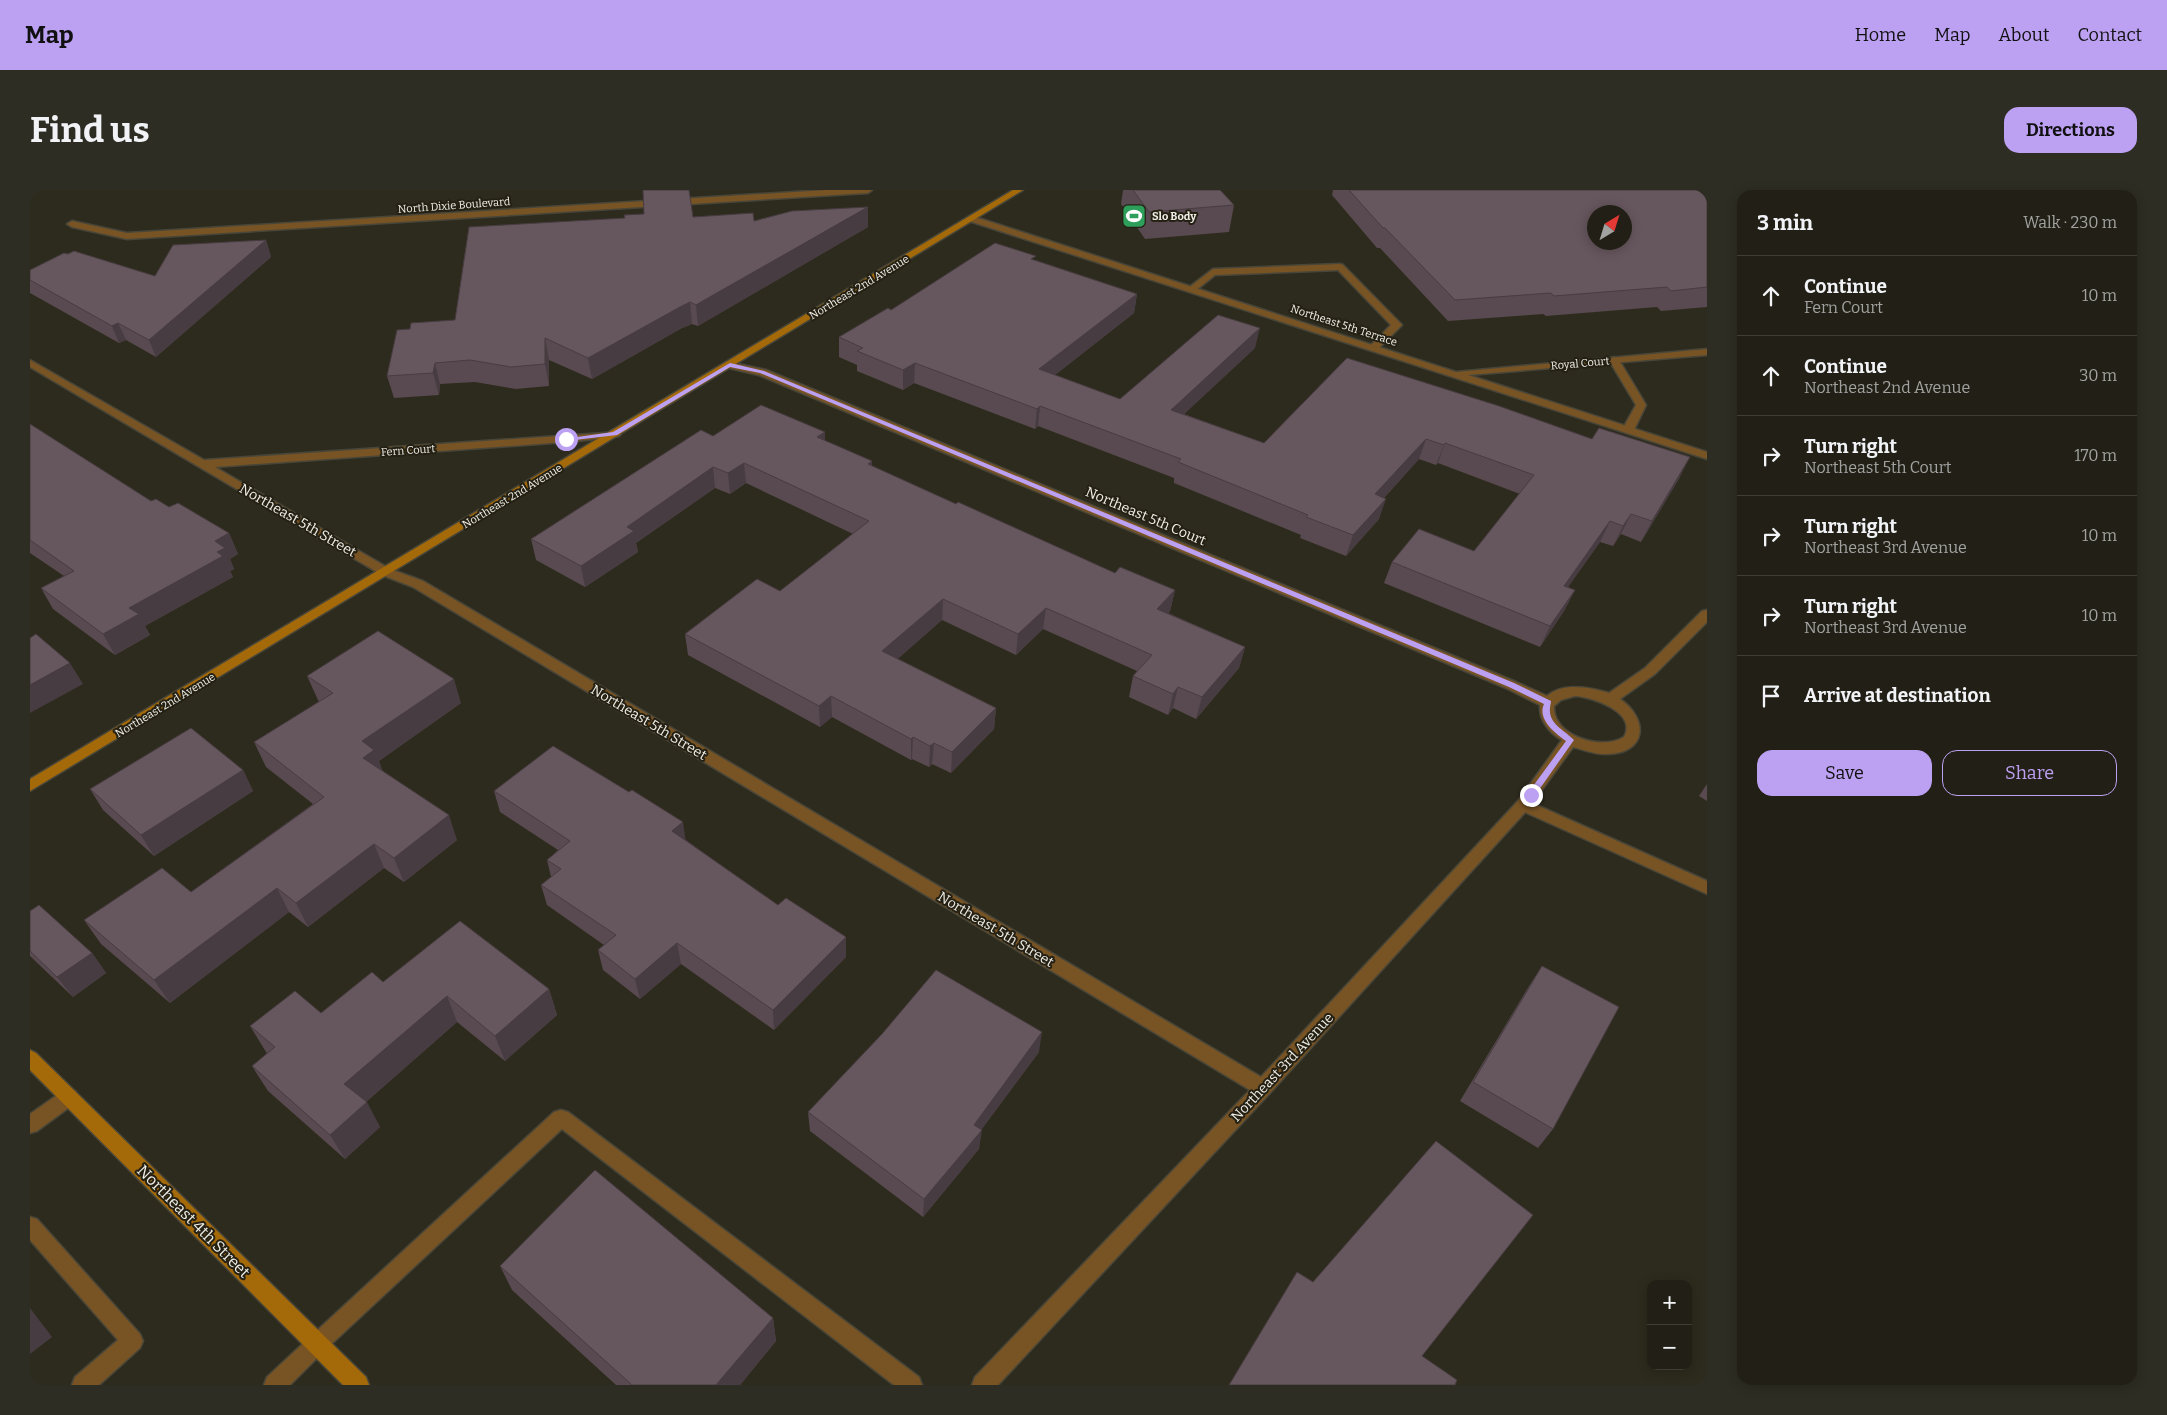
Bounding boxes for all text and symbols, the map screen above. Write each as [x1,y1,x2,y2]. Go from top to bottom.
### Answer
text: Map [25,21,74,49]
text: Home [1855,24,1906,46]
text: Map [1934,24,1970,46]
text: About [1998,24,2049,46]
text: Contact [2077,24,2142,46]
button: Directions [2004,107,2137,153]
text: Find us [30,109,150,151]
street label: North Dixie Boulevard [397,195,511,216]
sports icon: Slo Body [1121,203,1147,229]
north arrow [1587,205,1632,250]
place label: Slo Body [1152,210,1197,223]
text: 3 min [1757,210,1813,236]
text: Walk · 230 m [2023,213,2117,232]
street label: Northeast 2nd Avenue [807,252,912,322]
text: Continue [1804,275,1887,298]
icon: ahead [1757,282,1785,310]
text: 10 m [2082,286,2117,305]
text: Fern Court [1804,298,1883,317]
street label: Northeast 5th Terrace [1289,302,1399,349]
street label: Royal Court [1550,354,1610,373]
text: Continue [1804,355,1887,378]
icon: ahead [1757,362,1785,390]
text: 30 m [2079,366,2117,385]
text: Northeast 2nd Avenue [1804,378,1970,397]
route start [555,428,578,451]
text: Turn right [1804,435,1897,458]
street label: Fern Court [380,442,436,459]
icon: right [1757,442,1785,470]
text: 170 m [2074,446,2117,465]
text: Northeast 5th Court [1804,458,1952,477]
street label: Northeast 2nd Avenue [460,461,565,531]
street label: Northeast 5th Street [236,480,359,561]
street label: Northeast 5th Court [1083,483,1209,550]
text: Turn right [1804,515,1897,538]
icon: right [1757,522,1785,550]
text: 10 m [2082,526,2117,545]
text: Northeast 3rd Avenue [1804,538,1967,557]
text: Turn right [1804,595,1897,618]
icon: right [1757,602,1785,630]
text: 10 m [2082,606,2117,625]
text: Northeast 3rd Avenue [1804,618,1967,637]
street label: Northeast 2nd Avenue [113,670,218,740]
street label: Northeast 5th Street [588,681,710,764]
icon: arrive [1757,682,1785,710]
text: Arrive at destination [1804,684,1991,707]
button: Save [1757,750,1932,796]
button: Share [1942,750,2117,796]
route end [1520,784,1543,807]
street label: Northeast 5th Street [935,888,1057,971]
street label: Northeast 3rd Avenue [1228,1009,1337,1125]
street label: Northeast 4th Street [133,1161,254,1282]
map controls [1647,1280,1692,1370]
button: + [1647,1280,1692,1325]
button: − [1647,1325,1692,1370]

